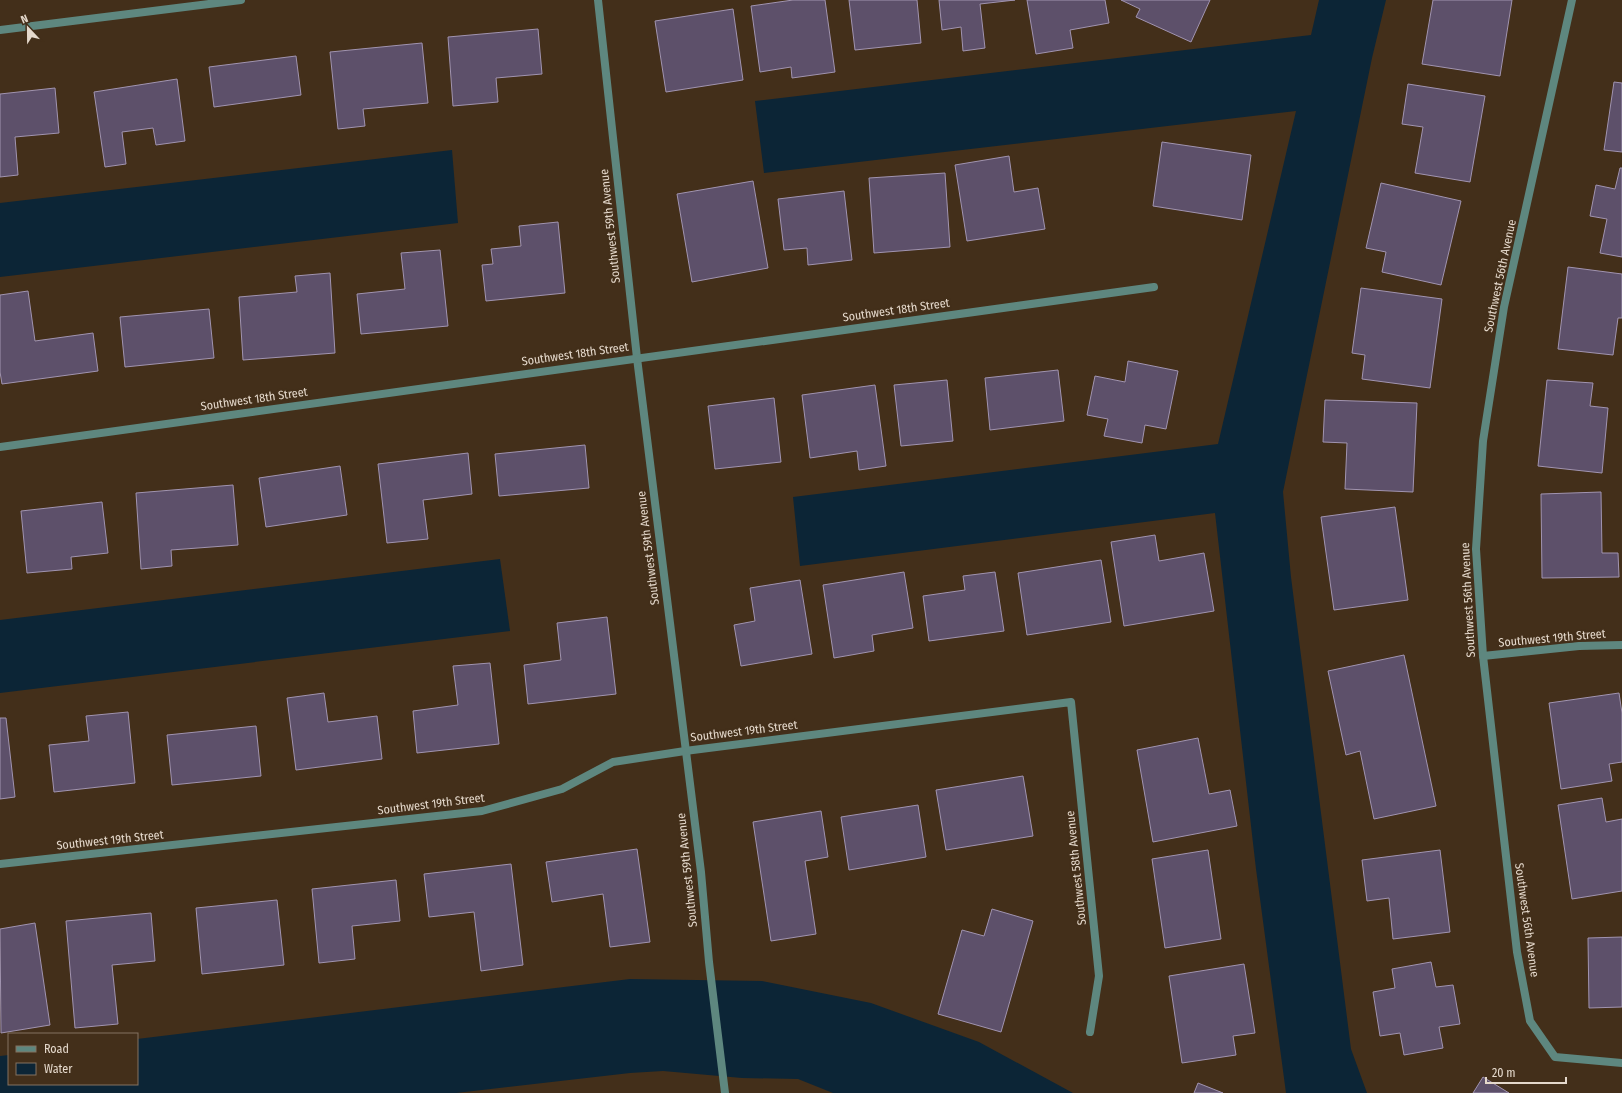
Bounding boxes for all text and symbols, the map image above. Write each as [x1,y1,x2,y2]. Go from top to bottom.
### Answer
north arrow [8,8,48,48]
text: N [19,12,30,26]
street label: Southwest 59th Avenue [597,168,623,284]
street label: Southwest 56th Avenue [1481,218,1519,334]
street label: Southwest 18th Street [842,296,950,324]
street label: Southwest 18th Street [521,340,629,368]
street label: Southwest 18th Street [200,385,308,413]
street label: Southwest 59th Avenue [634,490,662,606]
street label: Southwest 56th Avenue [1458,542,1478,658]
street label: Southwest 19th Street [1498,626,1606,650]
street label: Southwest 19th Street [690,717,798,745]
street label: Southwest 19th Street [377,790,485,818]
street label: Southwest 58th Avenue [1063,810,1089,926]
street label: Southwest 59th Avenue [674,812,700,928]
street label: Southwest 19th Street [56,827,164,853]
street label: Southwest 56th Avenue [1512,862,1542,978]
legend [8,1033,138,1085]
text: Road [44,1042,69,1056]
scale bar [1486,1059,1566,1085]
text: Water [44,1062,73,1076]
text: 20 m [1492,1066,1516,1080]

